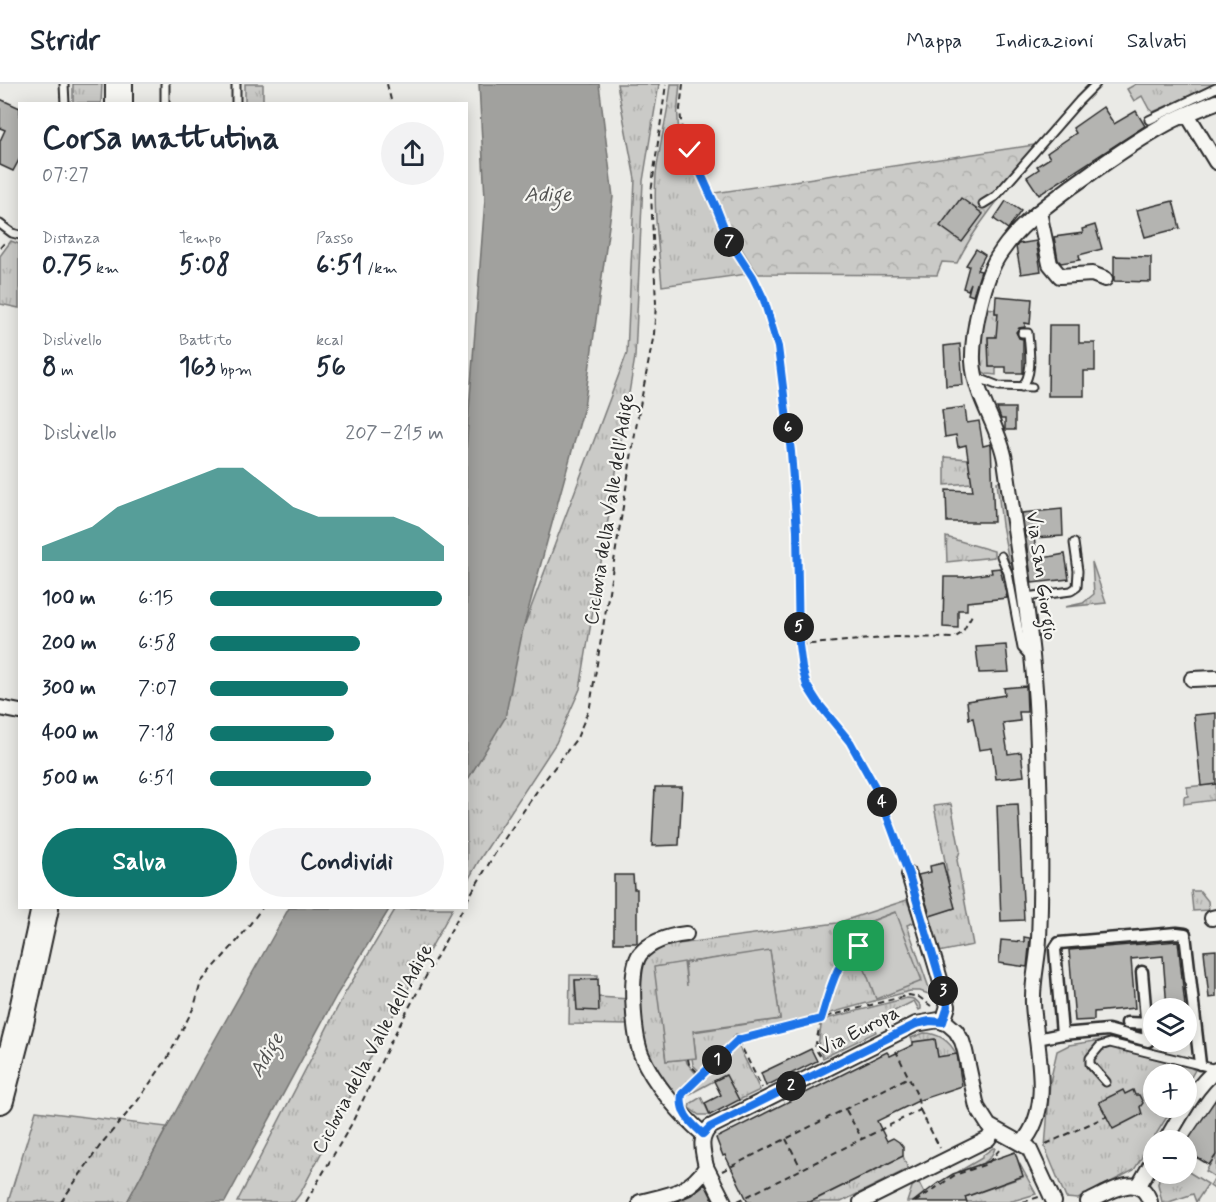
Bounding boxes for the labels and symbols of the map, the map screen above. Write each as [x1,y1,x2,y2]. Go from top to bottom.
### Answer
pin [664,124,715,175]
water label: Adige [524,181,573,211]
pin: 7 [714,227,744,257]
street label: Ciclovia della Valle dell'Adige [578,391,644,627]
pin: 6 [773,413,803,443]
street label: Via San Giorgio [1017,510,1063,642]
pin: 5 [784,612,814,642]
pin: 4 [867,787,897,817]
pin [833,920,884,971]
street label: Ciclovia della Valle dell'Adige [306,939,442,1160]
pin: 3 [928,976,958,1006]
street label: Via Europa [814,999,904,1063]
water label: Adige [243,1026,293,1084]
pin: 1 [702,1045,732,1075]
pin: 2 [776,1071,806,1101]

